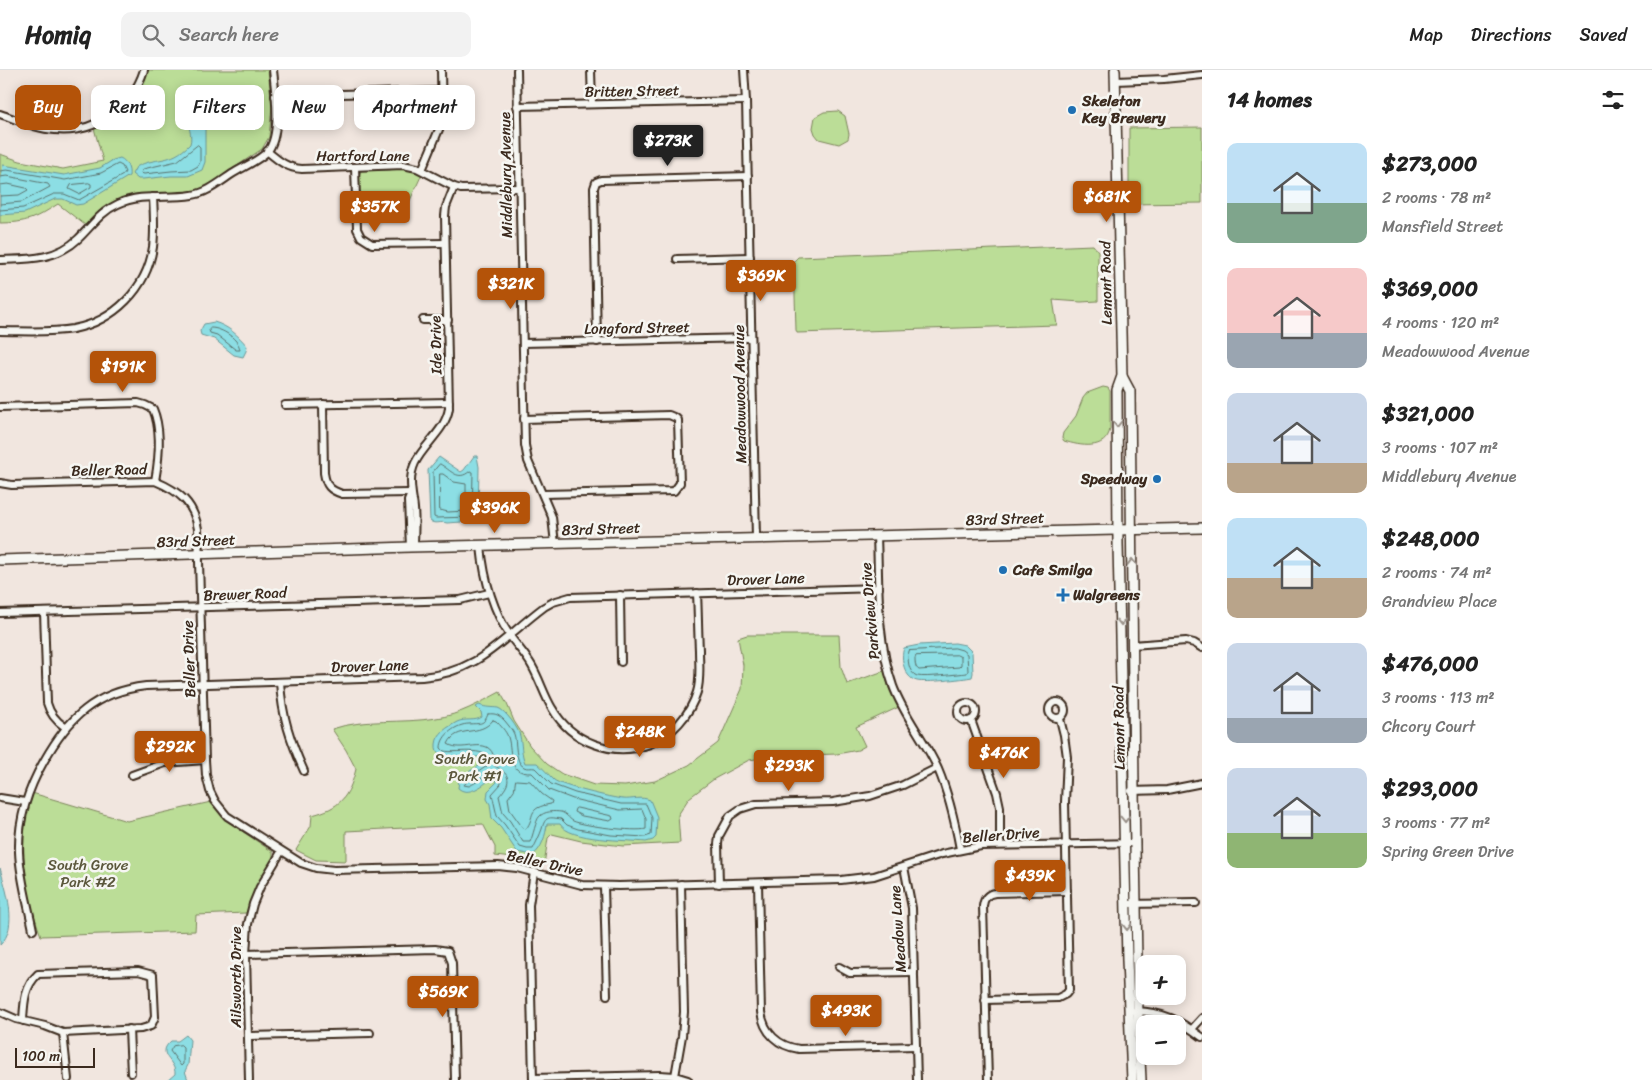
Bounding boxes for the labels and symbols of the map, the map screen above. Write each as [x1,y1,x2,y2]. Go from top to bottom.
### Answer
street label: Britten Street [584,77,680,105]
place label: Skeleton Key Brewery [1081,88,1167,131]
marker: Skeleton Key Brewery [1066,104,1078,116]
street label: Middlebury Avenue [492,112,520,238]
pin: $273K [633,124,703,167]
street label: Hartford Lane [316,143,410,169]
pin: $681K [1072,180,1142,223]
pin: $357K [340,190,410,233]
street label: Lemont Road [1092,240,1120,325]
pin: $369K [726,260,796,302]
pin: $321K [476,268,546,310]
street label: Longford Street [584,314,691,342]
street label: Ide Drive [422,315,450,376]
street label: Meadowwood Avenue [726,324,754,463]
pin: $191K [88,350,158,393]
one-way arrow [1112,421,1122,429]
street label: Beller Road [71,456,148,484]
place label: Speedway [1080,466,1148,492]
marker: Speedway [1151,473,1163,485]
pin: $396K [460,492,530,534]
street label: 83rd Street [965,505,1045,533]
street label: 83rd Street [561,515,641,543]
street label: 83rd Street [156,527,236,555]
place label: Cafe Smilga [1012,557,1093,583]
one-way arrow [1126,557,1137,565]
street label: Parkview Drive [853,561,887,661]
marker: Cafe Smilga [997,564,1009,576]
street label: Drover Lane [727,565,806,593]
street label: Brewer Road [203,580,288,608]
place label: Walgreens [1073,582,1141,608]
marker: Walgreens [1057,589,1069,601]
one-way arrow [1115,618,1126,626]
street label: Beller Drive [175,620,203,698]
street label: Drover Lane [331,652,410,680]
street label: Lemont Road [1105,685,1133,770]
pin: $248K [605,716,675,758]
pin: $292K [135,730,205,773]
pin: $476K [969,736,1039,779]
park label: South Grove Park #1 [434,746,516,789]
pin: $293K [754,750,824,792]
one-way arrow [1119,815,1130,823]
street label: Beller Drive [961,819,1041,851]
street label: Beller Drive [504,842,586,884]
park label: South Grove Park #2 [47,852,129,895]
pin: $439K [995,860,1065,902]
street label: Meadow Lane [882,884,914,973]
one-way arrow [1122,924,1132,931]
street label: Ailsworth Drive [223,926,249,1029]
pin: $569K [408,976,478,1018]
pin: $493K [811,994,881,1037]
scale bar [15,1045,95,1068]

